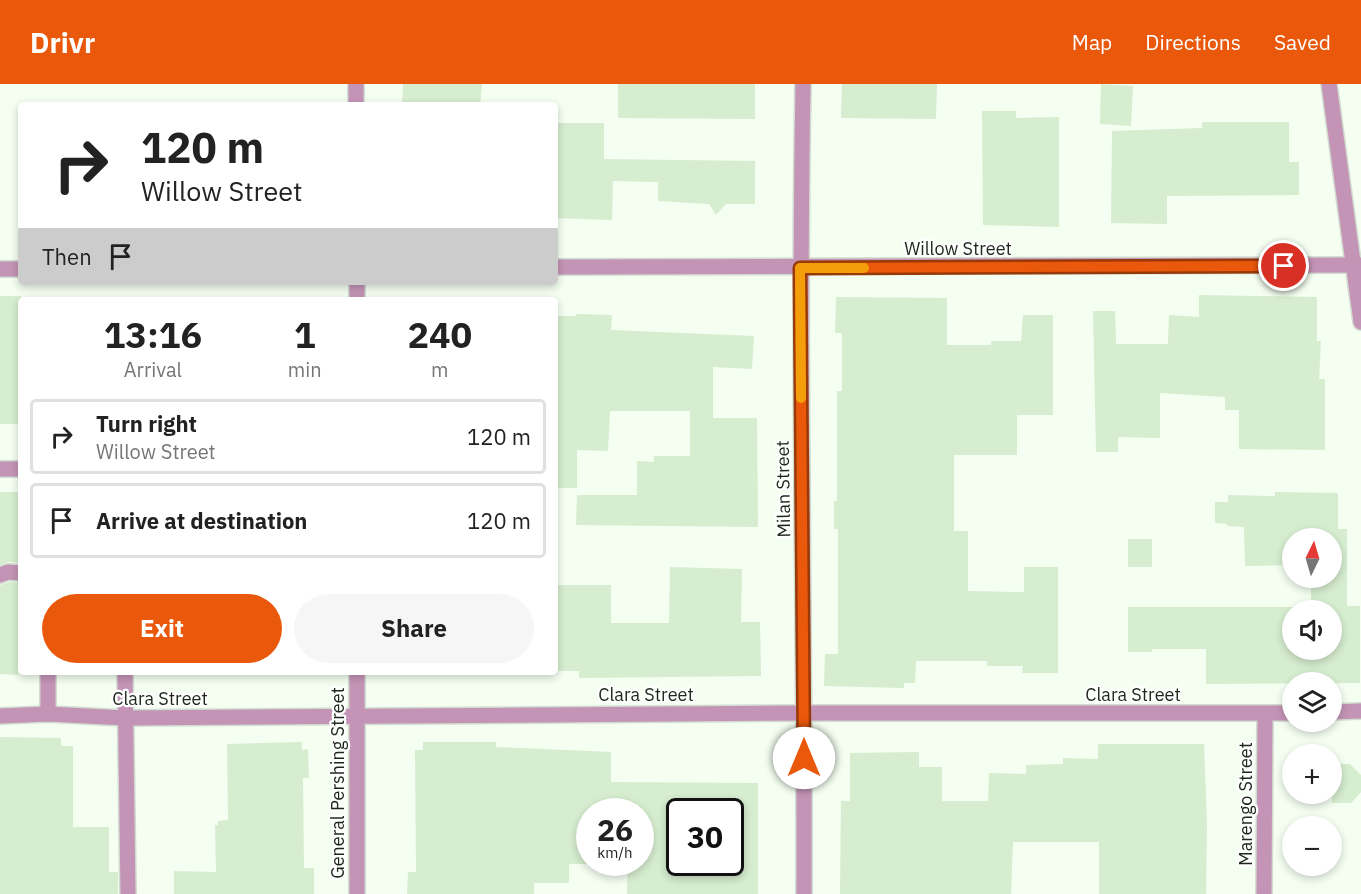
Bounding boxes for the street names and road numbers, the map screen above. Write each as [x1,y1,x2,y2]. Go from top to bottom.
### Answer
street label: Willow Street [904,237,1012,260]
street label: Milan Street [771,440,795,538]
street label: Clara Street [598,683,694,706]
street label: Clara Street [1085,683,1181,706]
street label: Clara Street [112,687,208,710]
street label: General Pershing Street [326,687,349,879]
street label: Marengo Street [1234,742,1257,866]

